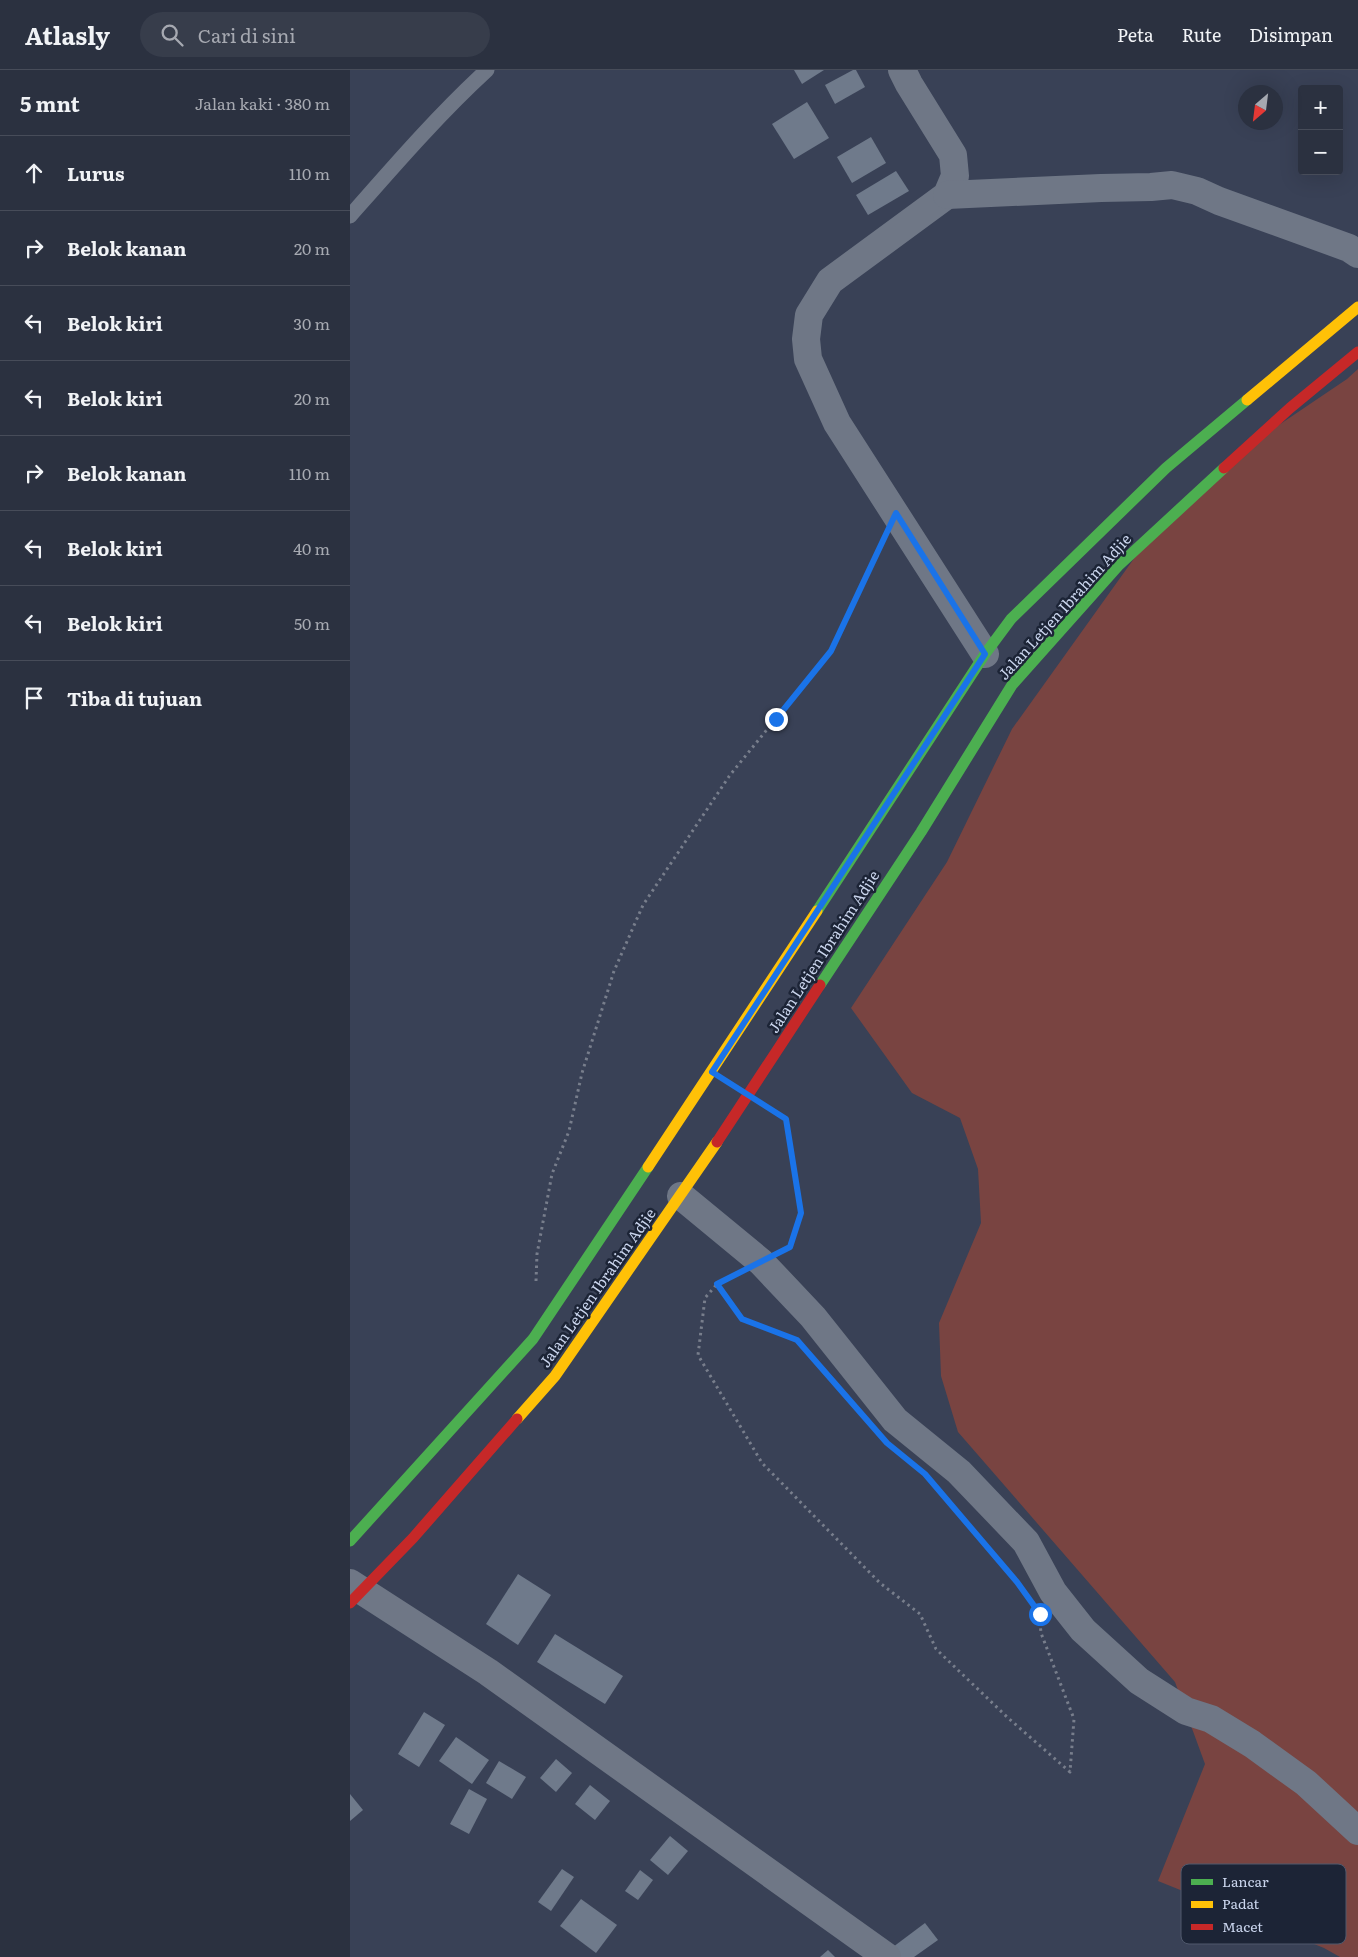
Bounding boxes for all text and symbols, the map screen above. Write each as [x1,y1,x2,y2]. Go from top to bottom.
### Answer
search box [140,12,490,57]
text: Atlasly [25,17,110,52]
icon: search [158,21,186,49]
text: Cari di sini [198,21,296,49]
text: Peta [1117,21,1154,48]
text: Rute [1182,21,1221,48]
text: Disimpan [1249,21,1333,48]
north arrow [1238,85,1283,130]
map controls [1298,85,1343,175]
button: + [1298,85,1343,130]
text: 5 mnt [20,87,80,118]
text: Jalan kaki · 380 m [195,91,330,115]
button: − [1298,130,1343,175]
icon: ahead [20,159,48,187]
text: Lurus [67,159,124,187]
text: 110 m [289,161,330,185]
icon: right [20,234,48,262]
text: Belok kanan [67,234,186,262]
text: 20 m [294,236,330,260]
icon: left [20,309,48,337]
text: Belok kiri [67,309,163,337]
text: 30 m [293,311,330,335]
icon: left [20,384,48,412]
text: Belok kiri [67,384,163,412]
text: 20 m [294,386,330,410]
icon: right [20,459,48,487]
text: Belok kanan [67,459,186,487]
text: 110 m [289,461,330,485]
street label: Jalan Letjen Ibrahim Adjie [992,528,1136,684]
icon: left [20,534,48,562]
text: Belok kiri [67,534,163,562]
text: 40 m [293,536,330,560]
icon: left [20,609,48,637]
text: Belok kiri [67,609,163,637]
text: 50 m [294,611,330,635]
icon: arrive [20,684,48,712]
text: Tiba di tujuan [67,684,202,712]
route end [765,708,788,731]
street label: Jalan Letjen Ibrahim Adjie [761,865,884,1037]
street label: Jalan Letjen Ibrahim Adjie [533,1203,661,1372]
route start [1029,1603,1052,1626]
legend [1181,1864,1346,1944]
text: Lancar [1222,1871,1269,1891]
text: Padat [1222,1893,1260,1913]
text: Macet [1222,1916,1263,1936]

